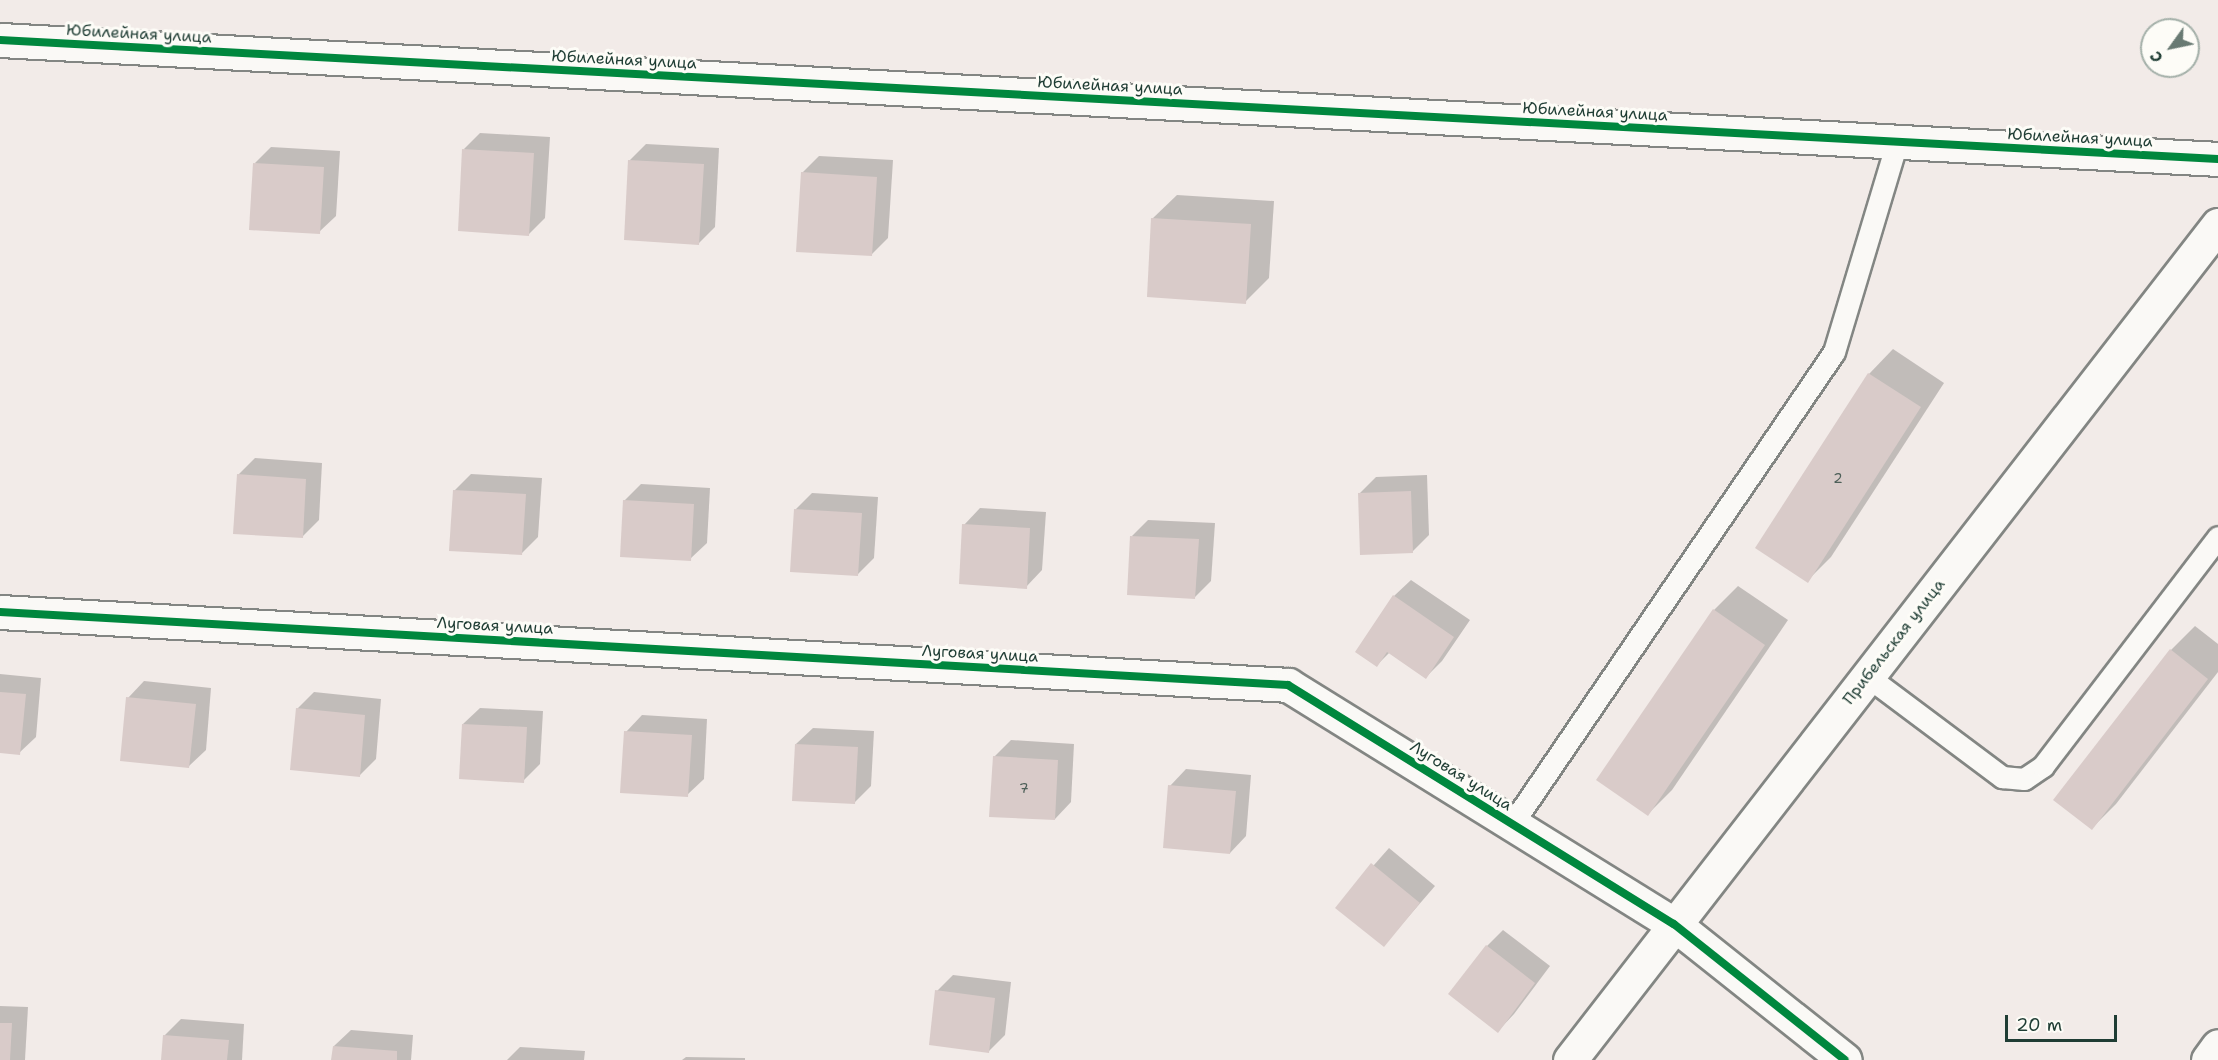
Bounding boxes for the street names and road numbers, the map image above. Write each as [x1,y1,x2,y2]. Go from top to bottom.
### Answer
street label: Юбилейная улица [66,21,212,47]
street label: Юбилейная улица [551,47,697,73]
street label: Юбилейная улица [1037,73,1183,99]
street label: Юбилейная улица [1522,99,1668,125]
street label: Юбилейная улица [2007,125,2153,151]
street label: Прибельская улица [1839,575,1949,709]
street label: Луговая улица [436,613,554,639]
street label: Луговая улица [921,641,1039,667]
street label: Луговая улица [1406,737,1516,815]

